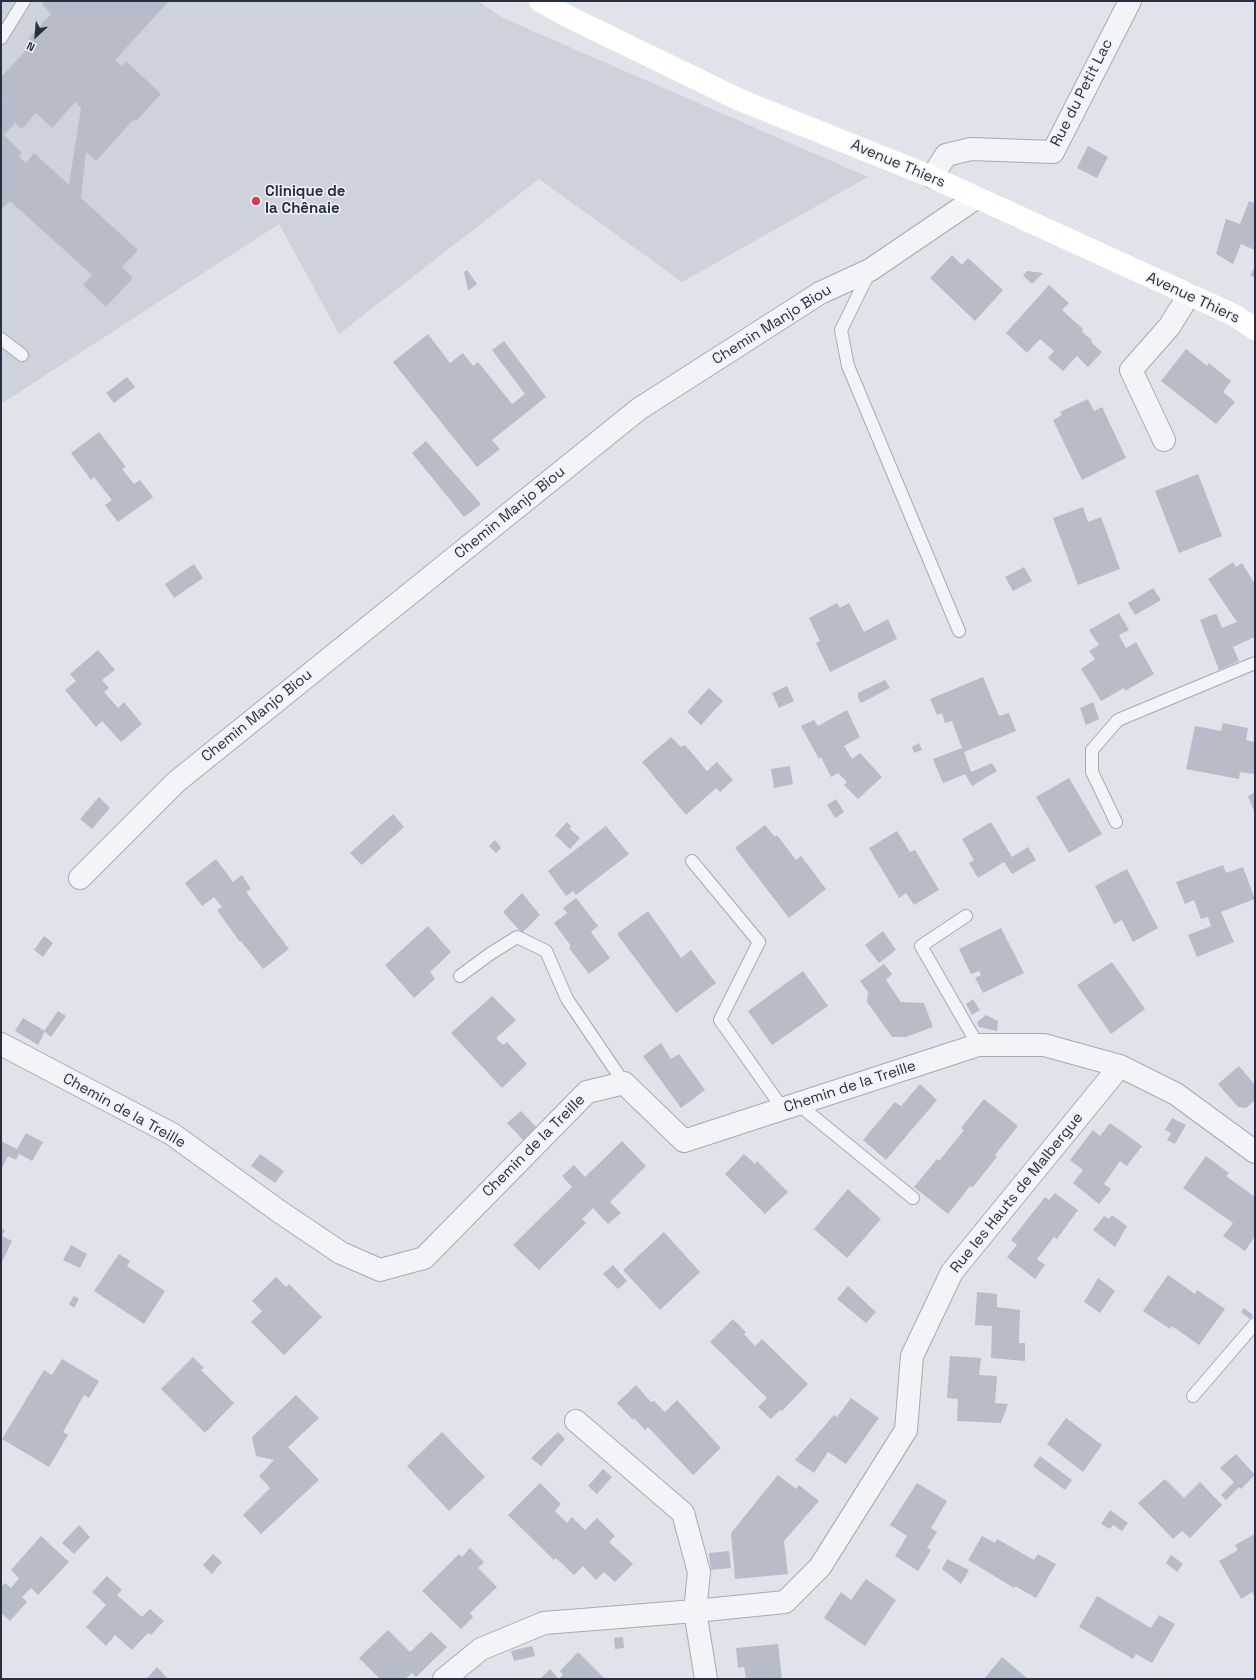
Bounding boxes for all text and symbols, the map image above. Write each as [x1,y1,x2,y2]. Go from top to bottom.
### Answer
north arrow [16,16,56,56]
street label: Rue du Petit Lac [1047,36,1117,150]
text: N [24,39,37,55]
street label: Avenue Thiers [848,136,948,192]
place label: Clinique de la Chênaie [265,183,345,218]
marker: Clinique de la Chênaie [250,195,262,207]
street label: Avenue Thiers [1144,269,1242,327]
street label: Chemin Manjo Biou [709,281,835,369]
street label: Chemin Manjo Biou [451,463,569,563]
street label: Chemin Manjo Biou [198,666,316,766]
street label: Chemin de la Treille [782,1057,918,1117]
street label: Chemin de la Treille [59,1070,189,1152]
street label: Chemin de la Treille [479,1091,589,1201]
street label: Rue les Hauts de Malbergue [947,1109,1087,1277]

